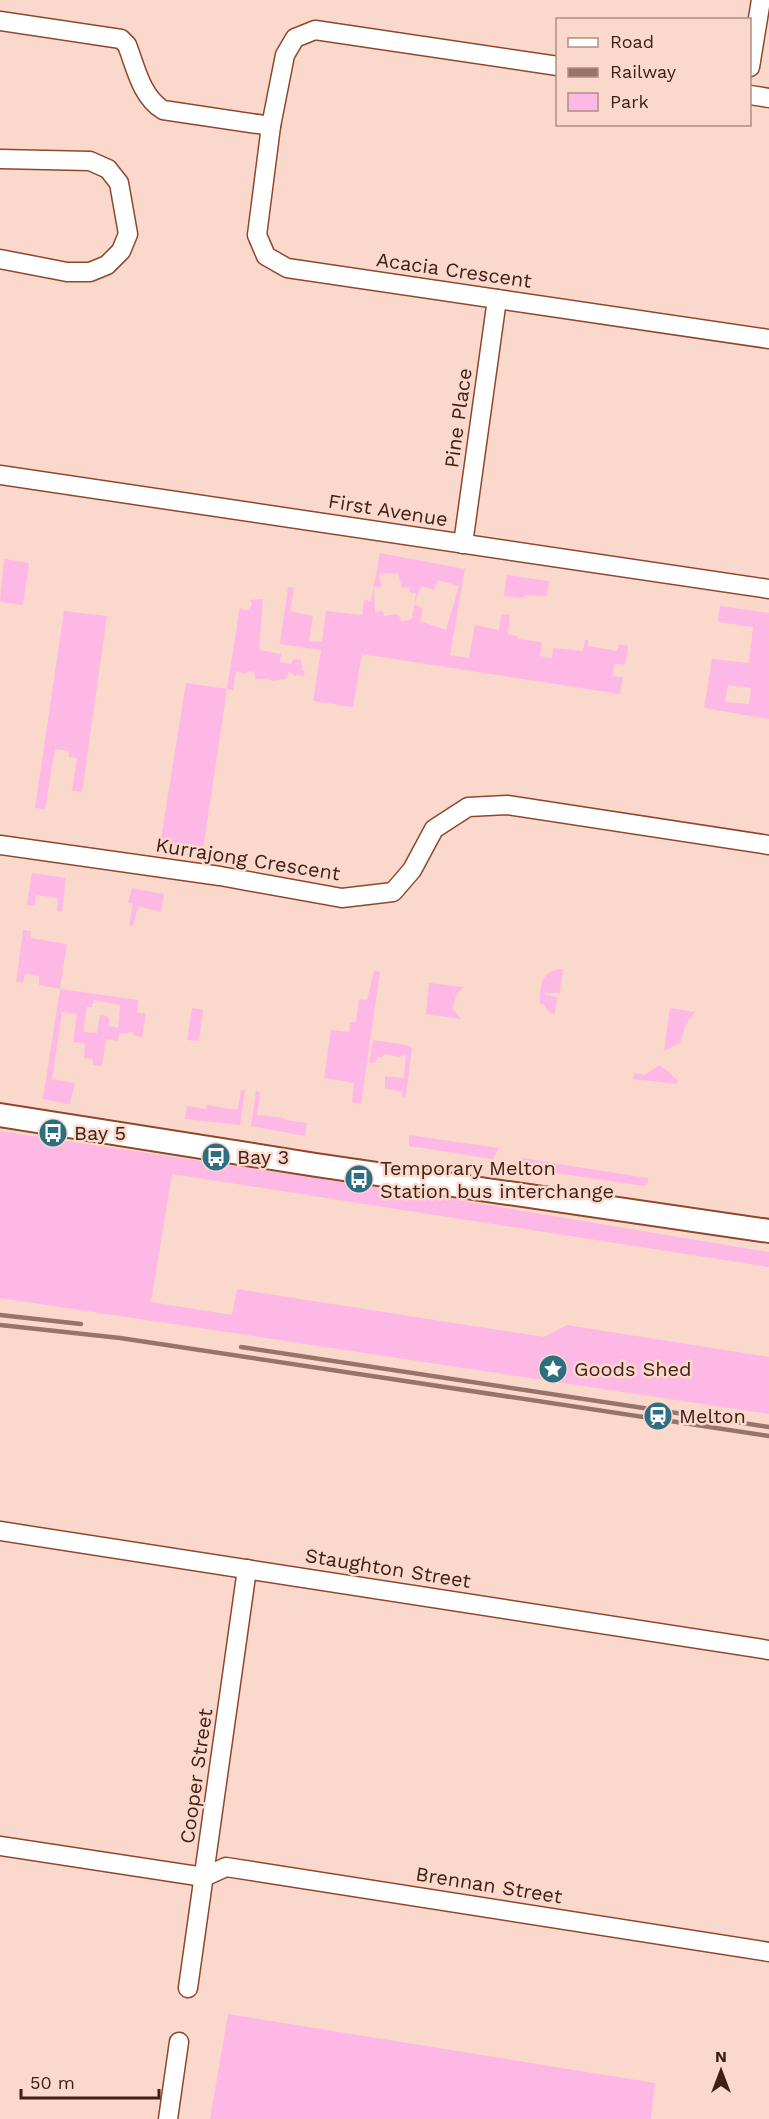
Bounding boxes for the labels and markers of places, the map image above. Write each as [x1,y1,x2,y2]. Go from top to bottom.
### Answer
bus stop icon: Bay 5 [37,1117,69,1149]
place label: Bay 5 [74,1121,126,1145]
bus stop icon: Bay 3 [200,1141,232,1173]
place label: Bay 3 [237,1145,289,1169]
place label: Temporary Melton Station bus interchange [380,1156,614,1203]
bus stop icon: Temporary Melton Station bus interchange [343,1163,375,1195]
place icon: Goods Shed [537,1353,569,1385]
place label: Goods Shed [574,1357,692,1381]
station icon: Melton [642,1400,674,1432]
place label: Melton [679,1404,746,1428]

